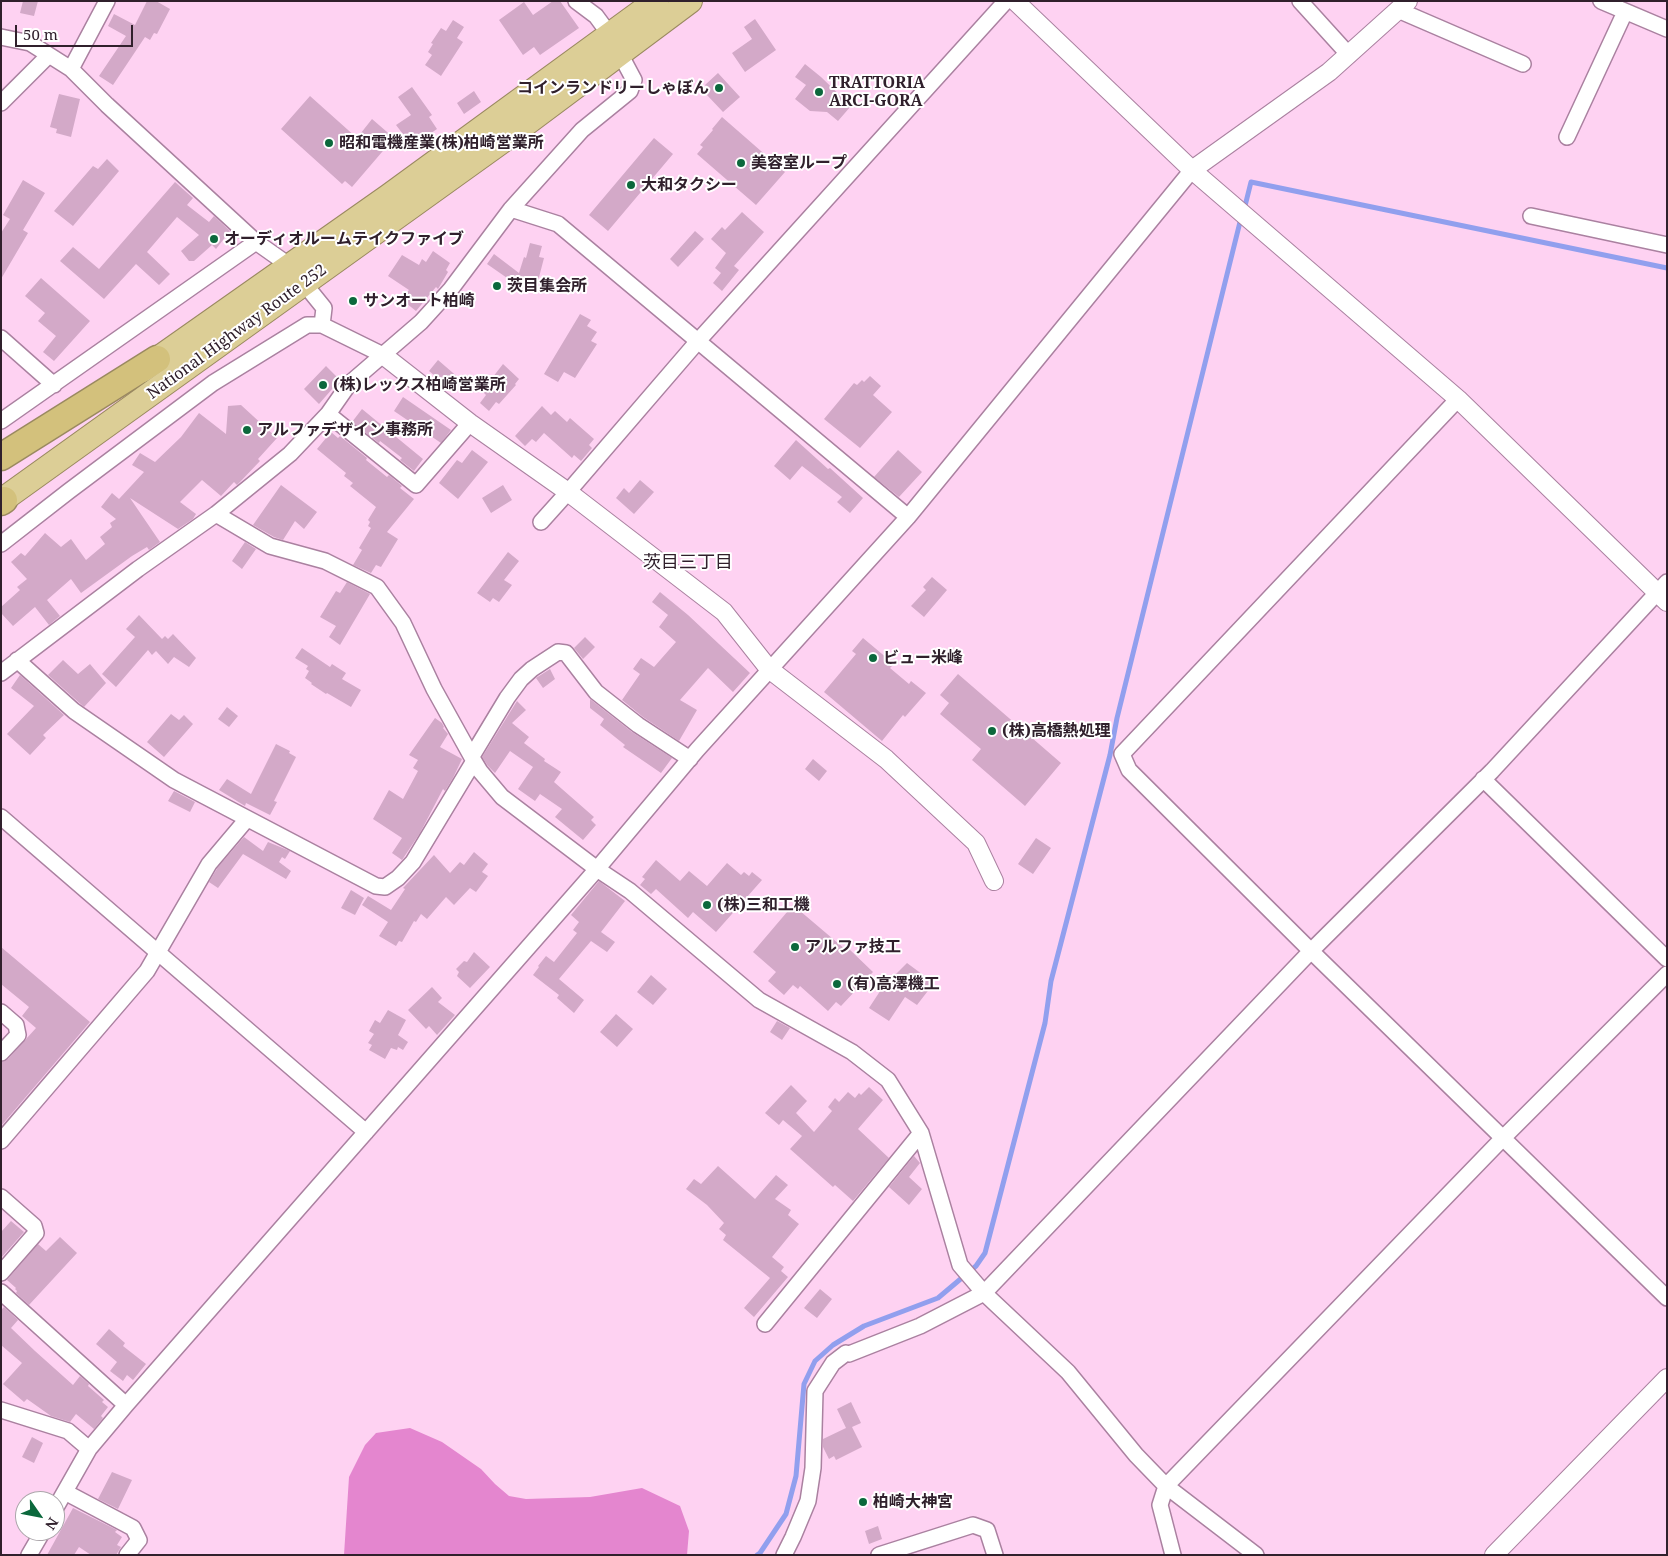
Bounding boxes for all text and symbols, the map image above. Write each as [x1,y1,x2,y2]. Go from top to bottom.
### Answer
scale bar [18,15,135,47]
text: 50 m [23,24,58,44]
place label: TRATTORIA ARCI-GORA [829,73,925,111]
place label: コインランドリーしゃぼん [517,78,709,98]
marker: コインランドリーしゃぼん [713,82,725,94]
marker: TRATTORIA ARCI-GORA [813,86,825,98]
place label: 昭和電機産業(株)柏崎営業所 [339,133,544,153]
marker: 昭和電機産業(株)柏崎営業所 [323,137,335,149]
place label: 美容室ループ [751,153,847,173]
marker: 美容室ループ [735,157,747,169]
place label: 大和タクシー [641,175,737,195]
marker: 大和タクシー [625,179,637,191]
place label: オーディオルームテイクファイブ [224,229,464,249]
marker: オーディオルームテイクファイブ [208,233,220,245]
street label: National Highway Route 252 [144,260,330,404]
place label: 茨目集会所 [507,276,587,296]
marker: 茨目集会所 [491,280,503,292]
place label: サンオート柏崎 [363,291,475,311]
marker: サンオート柏崎 [347,295,359,307]
place label: (株)レックス柏崎営業所 [333,375,506,395]
marker: (株)レックス柏崎営業所 [317,379,329,391]
place label: アルファデザイン事務所 [257,420,433,440]
marker: アルファデザイン事務所 [241,424,253,436]
district label: 茨目三丁目 [643,552,733,574]
place label: ビュー米峰 [883,648,963,668]
marker: ビュー米峰 [867,652,879,664]
place label: (株)高橋熱処理 [1002,721,1111,741]
marker: (株)高橋熱処理 [986,725,998,737]
place label: (株)三和工機 [717,895,810,915]
marker: (株)三和工機 [701,899,713,911]
place label: アルファ技工 [805,937,901,957]
marker: アルファ技工 [789,941,801,953]
place label: (有)高澤機工 [847,974,940,994]
marker: (有)高澤機工 [831,978,843,990]
north arrow [15,1491,65,1541]
place label: 柏崎大神宮 [873,1492,953,1512]
marker: 柏崎大神宮 [857,1496,869,1508]
text: N [41,1514,63,1534]

